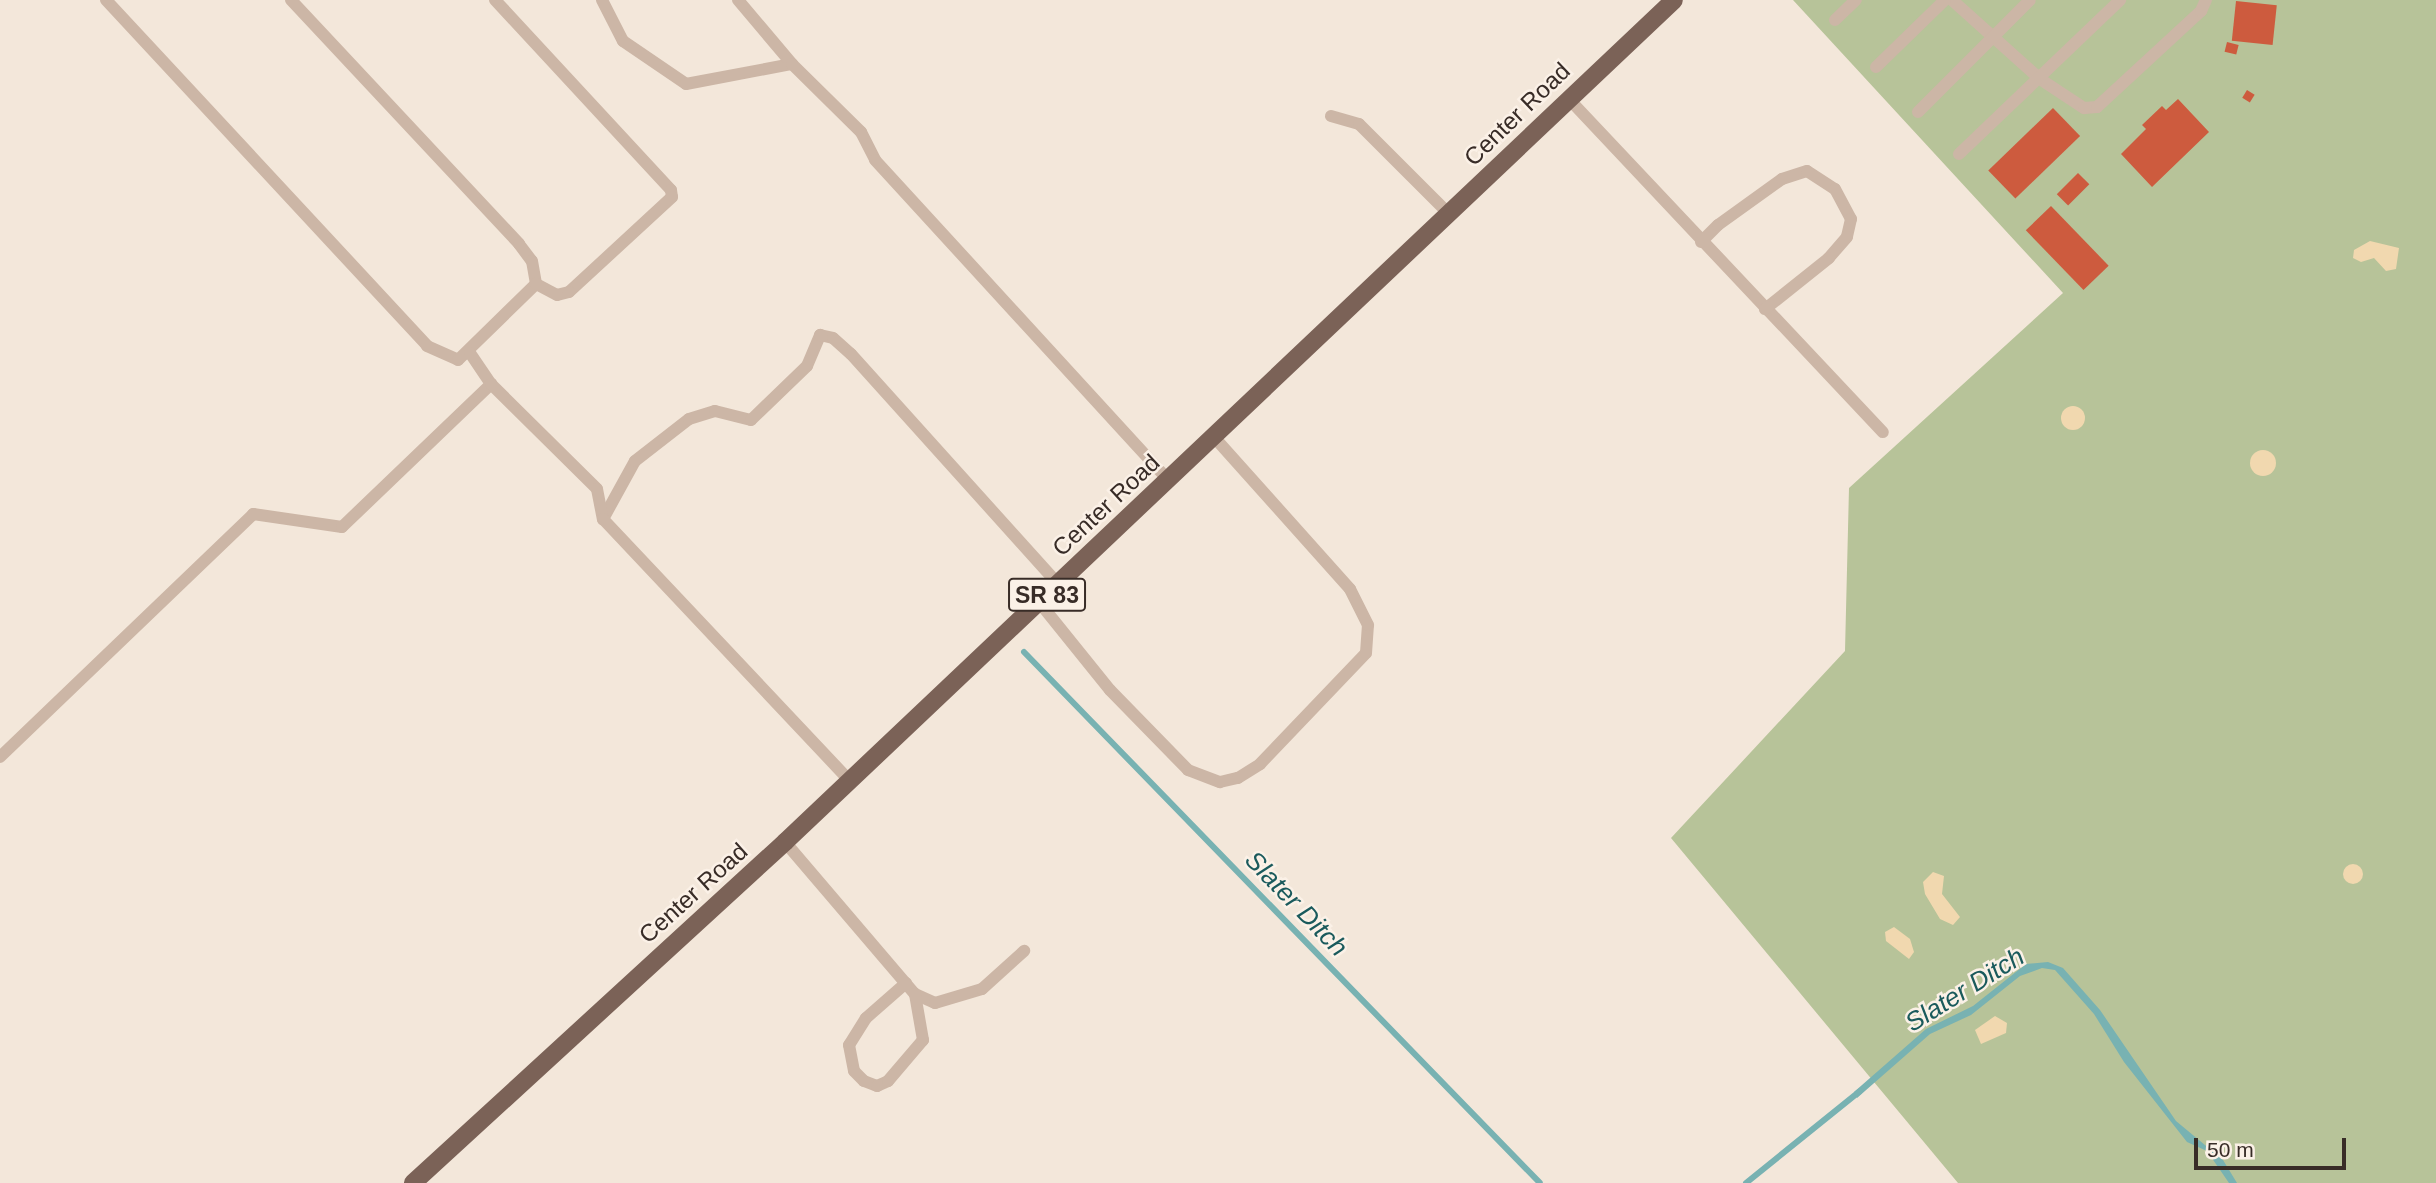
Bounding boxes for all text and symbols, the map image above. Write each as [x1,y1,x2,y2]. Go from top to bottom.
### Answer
street label: Center Road [1458,56,1576,172]
street label: Center Road [1046,448,1166,562]
road number: SR 83 [1007,576,1087,614]
street label: Center Road [633,837,753,949]
water label: Slater Ditch [1238,845,1354,963]
water label: Slater Ditch [1900,941,2030,1039]
scale bar [2198,1124,2350,1168]
text: 50 m [2207,1138,2254,1161]

